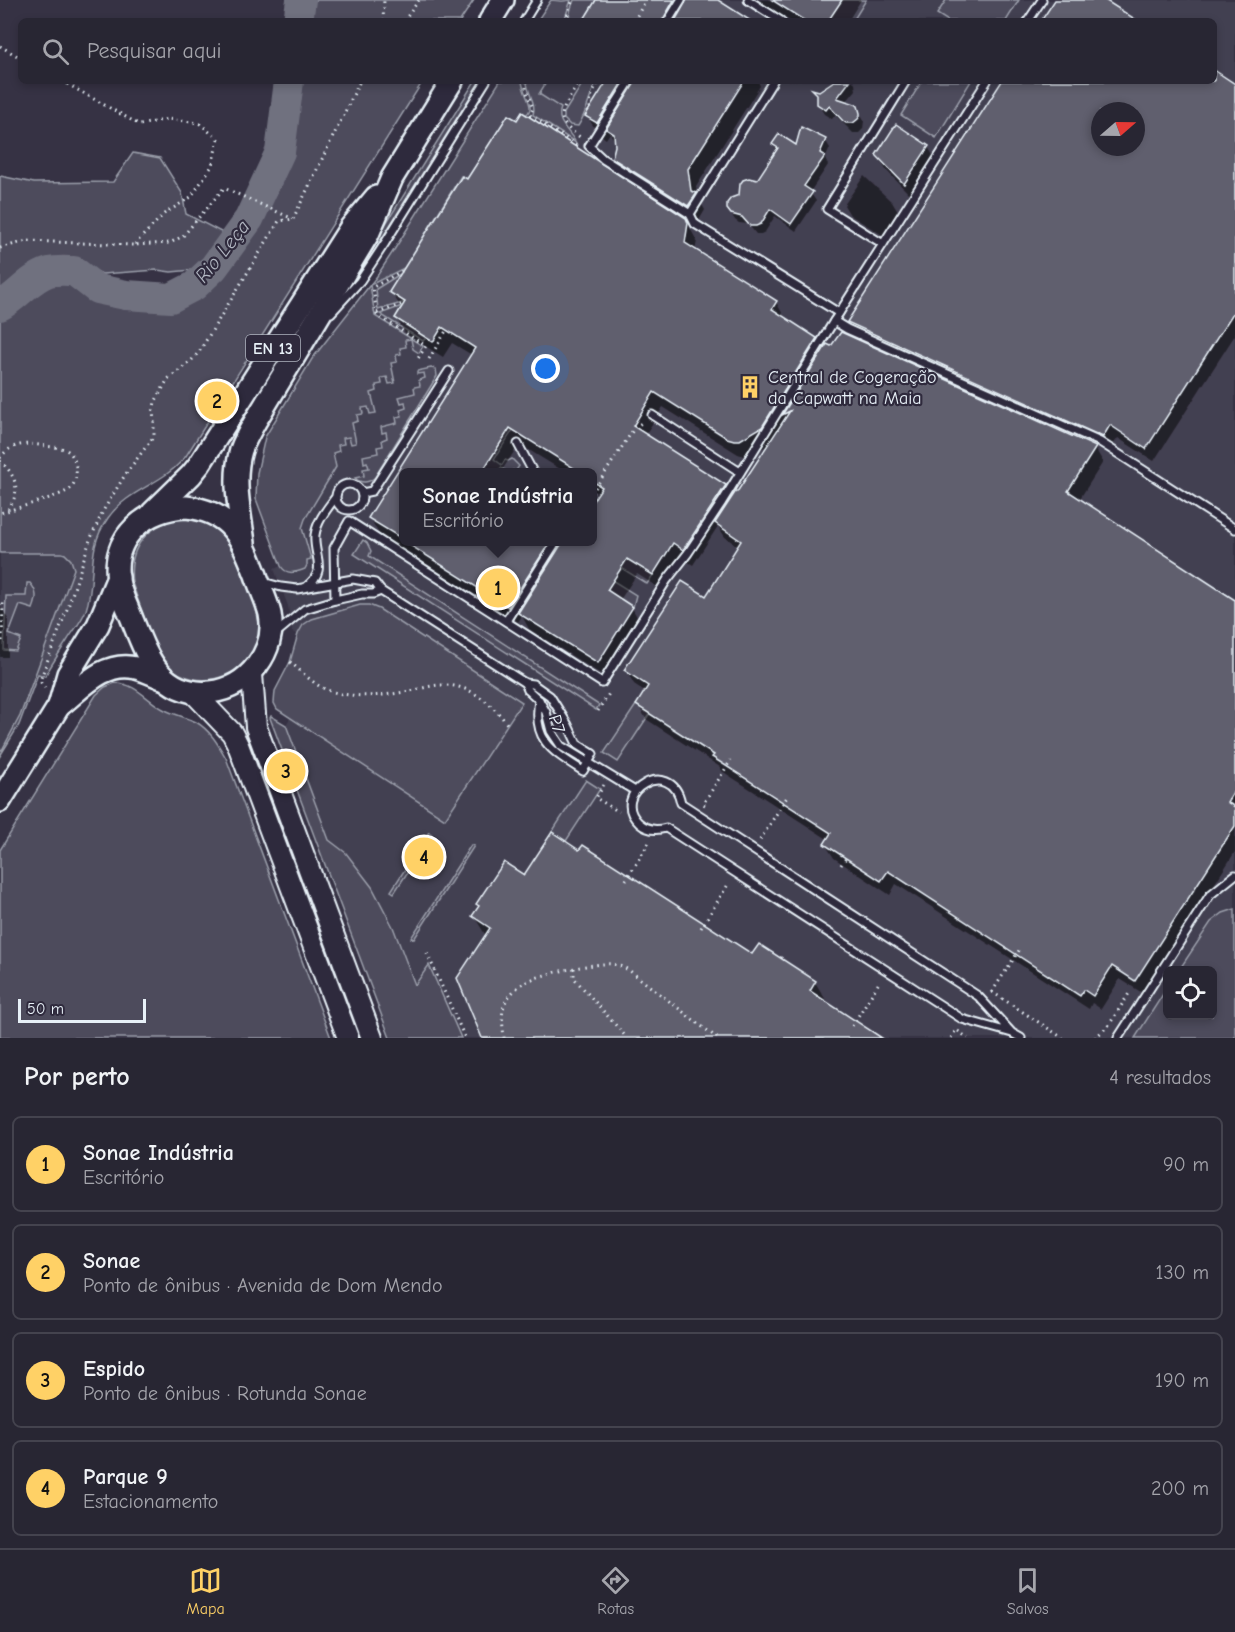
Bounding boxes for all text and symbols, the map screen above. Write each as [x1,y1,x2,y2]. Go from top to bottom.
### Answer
search box [18,18,1217,84]
icon: search [39,35,72,68]
text: Pesquisar aqui [87,38,222,64]
north arrow [1091,102,1145,156]
water label: Rio Leça [190,215,254,287]
road number: EN 13 [246,335,300,361]
your location [531,354,560,383]
place label: Central de Cogeração da Capwatt na Maia [768,367,937,409]
building icon: Central de Cogeração da Capwatt na Maia [737,374,763,400]
pin: 2 [198,378,236,424]
popup [399,468,597,546]
text: Sonae Indústria [423,483,573,509]
text: Escritório [423,509,504,532]
pin: 1 [478,566,518,610]
street label: P7 [544,712,570,737]
pin: 3 [266,748,306,794]
pin: 4 [404,834,444,880]
map controls [1163,966,1217,1020]
button: locate [1163,966,1217,1020]
scale bar [18,996,146,1024]
text: 50 m [27,1000,64,1018]
text: Por perto [24,1062,130,1092]
text: 4 resultados [1109,1066,1211,1089]
text: Sonae Indústria [83,1140,234,1166]
text: 1 [42,1153,49,1176]
text: 90 m [1163,1153,1209,1176]
text: Escritório [83,1166,164,1189]
text: Sonae [83,1248,140,1274]
text: 2 [41,1261,50,1284]
text: 130 m [1156,1261,1209,1284]
text: Ponto de ônibus · Avenida de Dom Mendo [83,1274,443,1297]
text: Espido [83,1356,145,1382]
text: 3 [41,1369,50,1392]
text: 190 m [1155,1369,1209,1392]
text: Ponto de ônibus · Rotunda Sonae [83,1382,367,1405]
text: Parque 9 [83,1464,168,1490]
text: 4 [41,1477,50,1500]
text: 200 m [1151,1477,1209,1500]
text: Estacionamento [83,1490,218,1513]
tab: Mapa [186,1564,225,1618]
tab: Rotas [597,1564,634,1618]
tab: Salvos [1007,1564,1049,1618]

